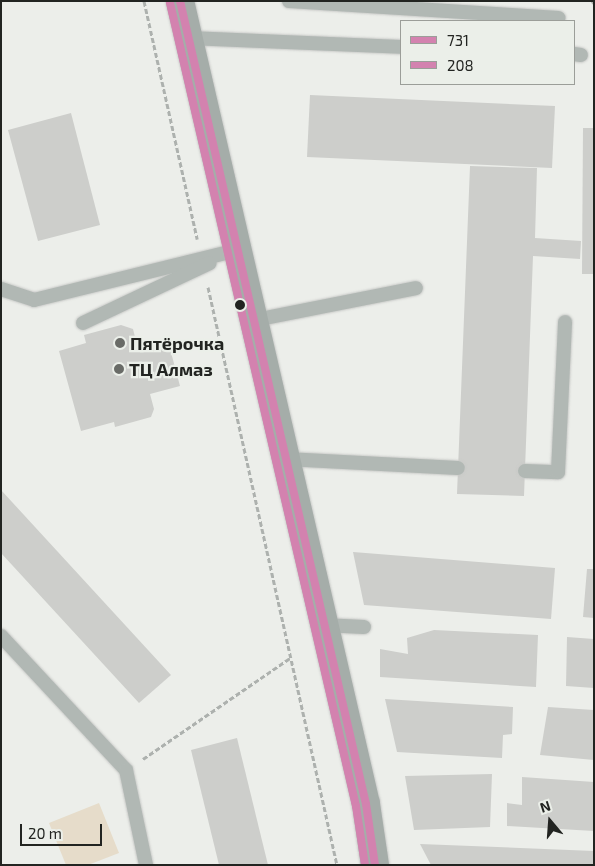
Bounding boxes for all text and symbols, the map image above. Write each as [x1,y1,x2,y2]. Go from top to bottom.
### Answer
legend [400,20,575,85]
text: 731 [447,31,469,49]
text: 208 [447,56,474,74]
unlabelled marker [235,300,245,310]
place label: Пятёрочка [130,332,224,354]
marker: Пятёрочка [114,337,126,349]
place label: ТЦ Алмаз [129,358,213,380]
marker: ТЦ Алмаз [113,363,125,375]
north arrow [525,796,575,846]
text: N [538,797,553,816]
scale bar [22,814,105,846]
text: 20 m [28,824,62,842]

